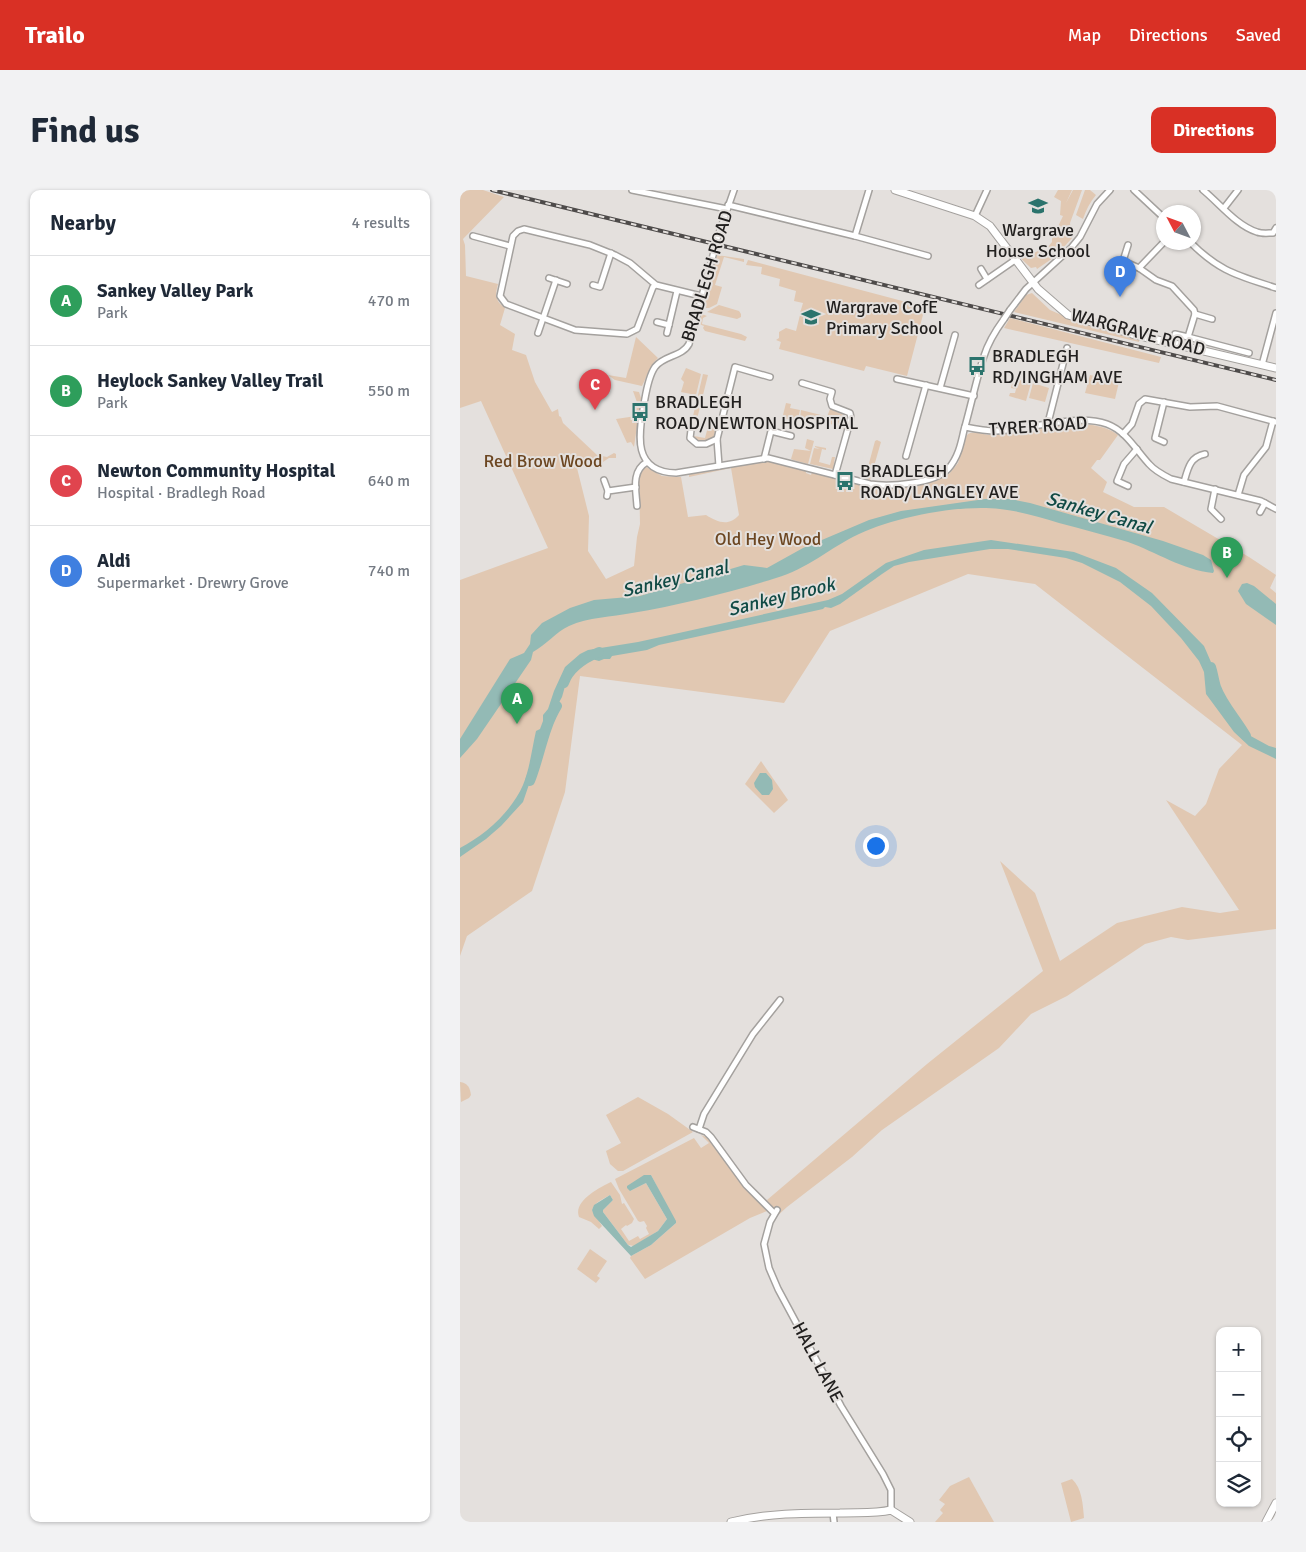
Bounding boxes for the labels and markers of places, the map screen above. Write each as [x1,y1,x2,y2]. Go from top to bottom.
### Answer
school or university icon: Wargrave House School [1027,195,1049,217]
place label: Wargrave House School [986,219,1090,262]
pin: D [1104,256,1136,297]
place label: Wargrave CofE Primary School [826,296,943,339]
school or university icon: Wargrave CofE Primary School [800,306,822,328]
place label: BRADLEGH RD/INGHAM AVE [992,345,1123,388]
bus stop icon: BRADLEGH RD/INGHAM AVE [966,355,988,377]
pin: C [579,369,611,410]
place label: BRADLEGH ROAD/NEWTON HOSPITAL [655,391,859,434]
bus stop icon: BRADLEGH ROAD/NEWTON HOSPITAL [629,401,651,423]
place label: BRADLEGH ROAD/LANGLEY AVE [860,460,1019,503]
bus stop icon: BRADLEGH ROAD/LANGLEY AVE [834,470,856,492]
pin: B [1211,537,1243,578]
pin: A [501,683,533,724]

